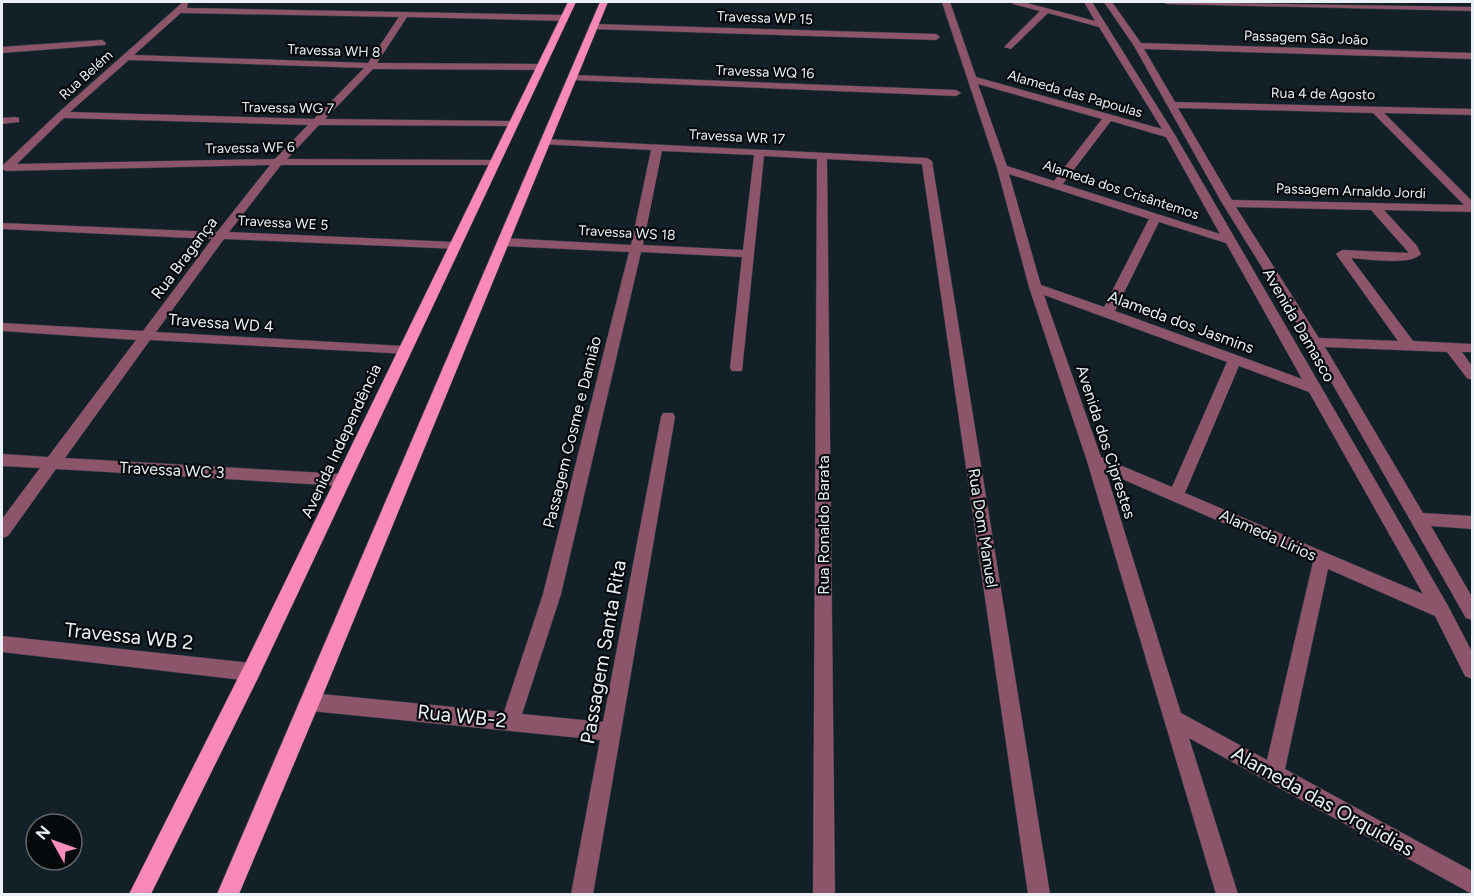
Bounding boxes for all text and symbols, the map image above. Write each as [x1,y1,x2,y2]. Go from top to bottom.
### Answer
street label: Travessa WP 15 [717,8,813,28]
street label: Passagem São João [1244,27,1368,49]
street label: Travessa WH 8 [287,41,381,61]
street label: Rua Belém [56,47,116,103]
street label: Travessa WQ 16 [715,62,815,82]
street label: Alameda das Papoulas [1006,67,1144,121]
street label: Rua 4 de Agosto [1271,85,1375,103]
street label: Travessa WG 7 [242,99,335,117]
street label: Travessa WR 17 [689,126,786,148]
street label: Travessa WF 6 [205,139,295,157]
street label: Alameda dos Crisântemos [1041,157,1201,223]
street label: Passagem Arnaldo Jordi [1276,180,1426,202]
street label: Travessa WE 5 [237,212,329,234]
street label: Rua Bragança [147,213,221,303]
street label: Travessa WS 18 [578,222,676,244]
street label: Avenida Damasco [1259,265,1339,385]
street label: Alameda dos Jasmins [1105,287,1257,357]
street label: Travessa WD 4 [168,310,274,336]
street label: Passagem Cosme e Damião [539,334,605,530]
street label: Avenida Independência [297,361,385,521]
street label: Avenida dos Ciprestes [1072,363,1140,521]
street label: Rua Ronaldo Barata [814,455,833,595]
street label: Travessa WC 3 [119,458,225,482]
street label: Rua Dom Manuel [964,467,1002,589]
street label: Alameda Lírios [1217,505,1319,565]
street label: Passagem Santa Rita [575,558,631,746]
street label: Travessa WB 2 [63,617,195,655]
street label: Rua WB-2 [416,699,508,733]
street label: Alameda das Orquidias [1228,741,1418,861]
north arrow [24,812,84,872]
text: N [32,822,54,844]

